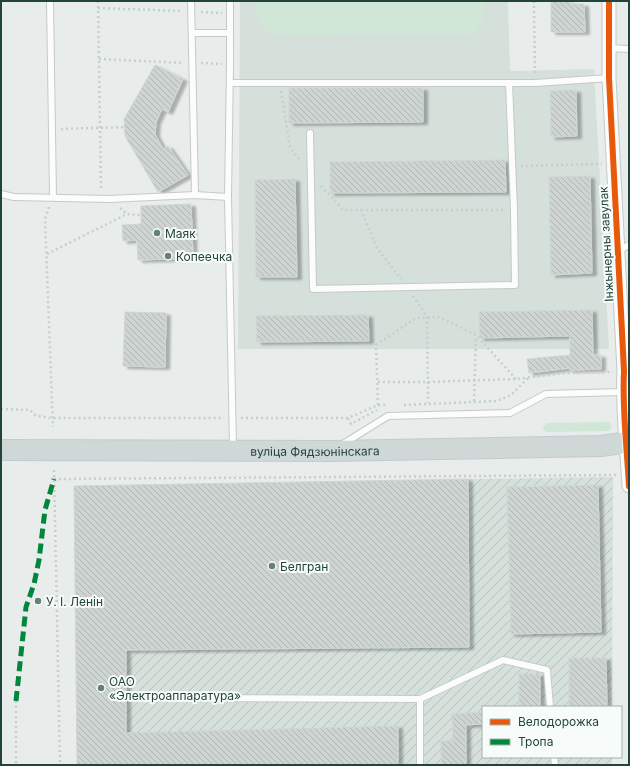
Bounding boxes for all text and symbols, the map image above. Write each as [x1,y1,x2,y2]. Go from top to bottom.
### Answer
street label: Інжынерны завулак [595,185,617,302]
place label: Маяк [165,226,196,241]
marker: Маяк [152,228,162,238]
place label: Копеечка [176,249,232,264]
marker: Копеечка [163,251,173,261]
street label: вуліца Фядзюнінскага [250,443,380,459]
place label: Белгран [280,559,328,574]
marker: Белгран [267,561,277,571]
place label: У. І. Ленін [46,594,103,609]
marker: У. І. Ленін [33,596,43,606]
place label: ОАО «Электроаппаратура» [109,674,241,703]
marker: ОАО «Электроаппаратура» [96,683,106,693]
legend [482,706,622,758]
text: Велодорожка [518,714,599,729]
text: Тропа [518,734,553,749]

